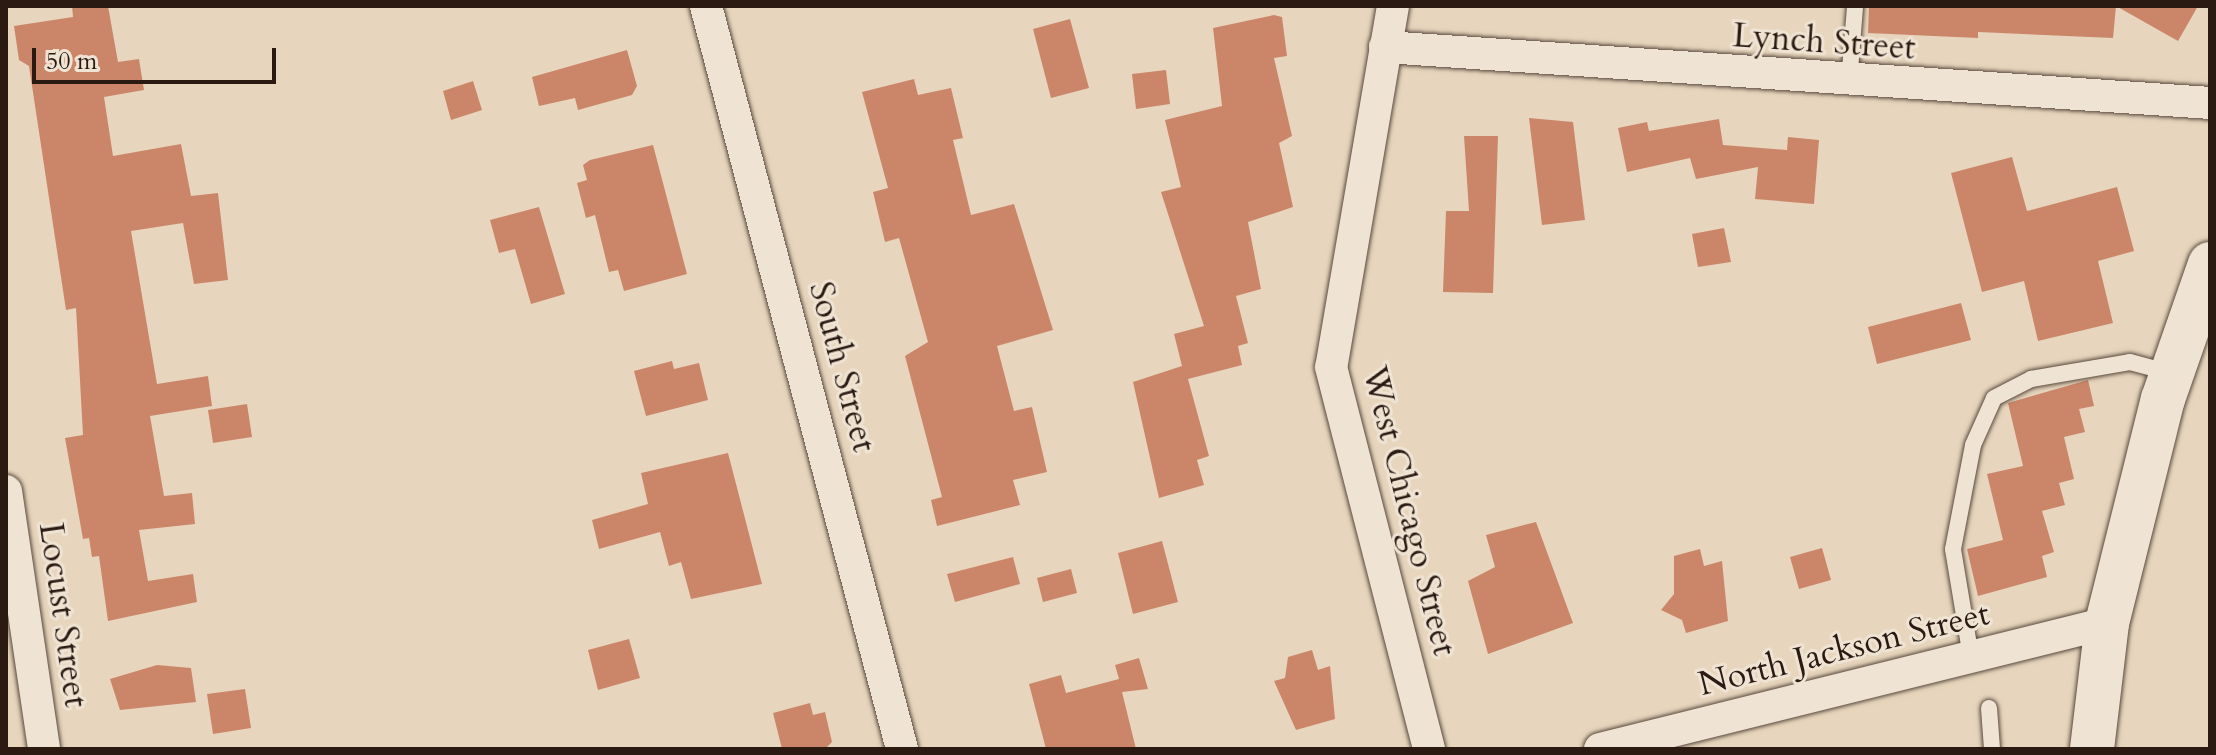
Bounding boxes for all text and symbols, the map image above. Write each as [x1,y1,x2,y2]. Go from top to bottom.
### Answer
street label: Lynch Street [1731,15,1917,69]
scale bar [36,32,280,82]
text: 50 m [46,45,97,78]
street label: South Street [800,277,884,457]
street label: West Chicago Street [1353,362,1465,660]
street label: Locust Street [30,520,96,710]
street label: North Jackson Street [1694,593,1994,705]

